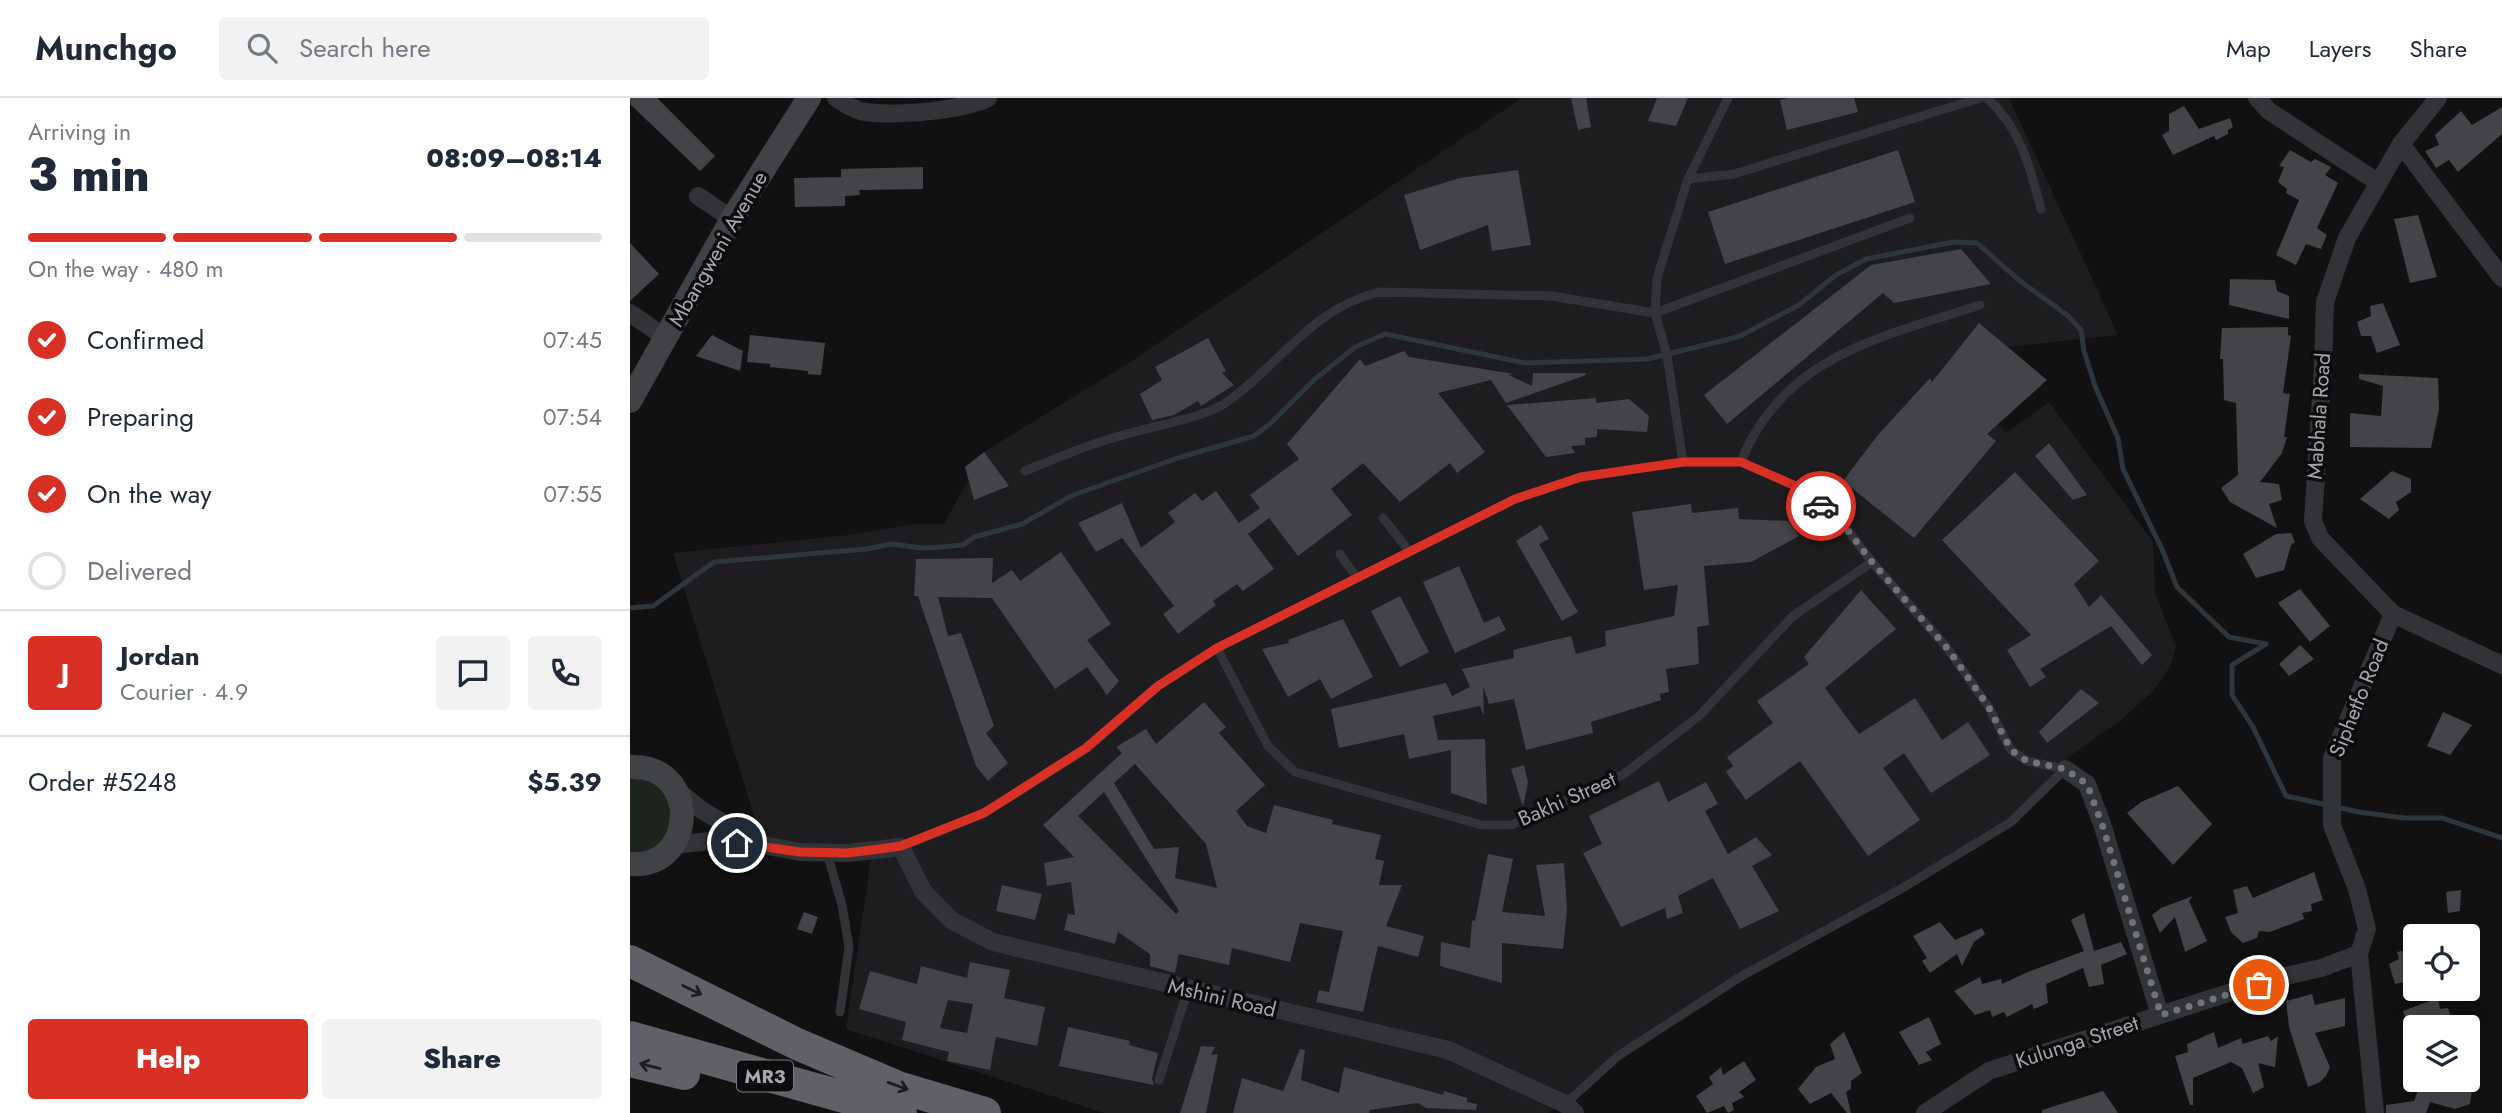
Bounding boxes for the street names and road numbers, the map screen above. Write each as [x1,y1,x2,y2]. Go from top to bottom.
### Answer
street label: Mbangweni Avenue [661,166,775,332]
street label: Mabhala Road [2300,352,2338,480]
street label: Siphetfo Road [2322,634,2396,762]
street label: Bakhi Street [1513,764,1621,834]
street label: Mshini Road [1165,971,1279,1025]
street label: Kulunga Street [2012,1008,2142,1076]
road number: MR3 [737,1060,793,1092]

